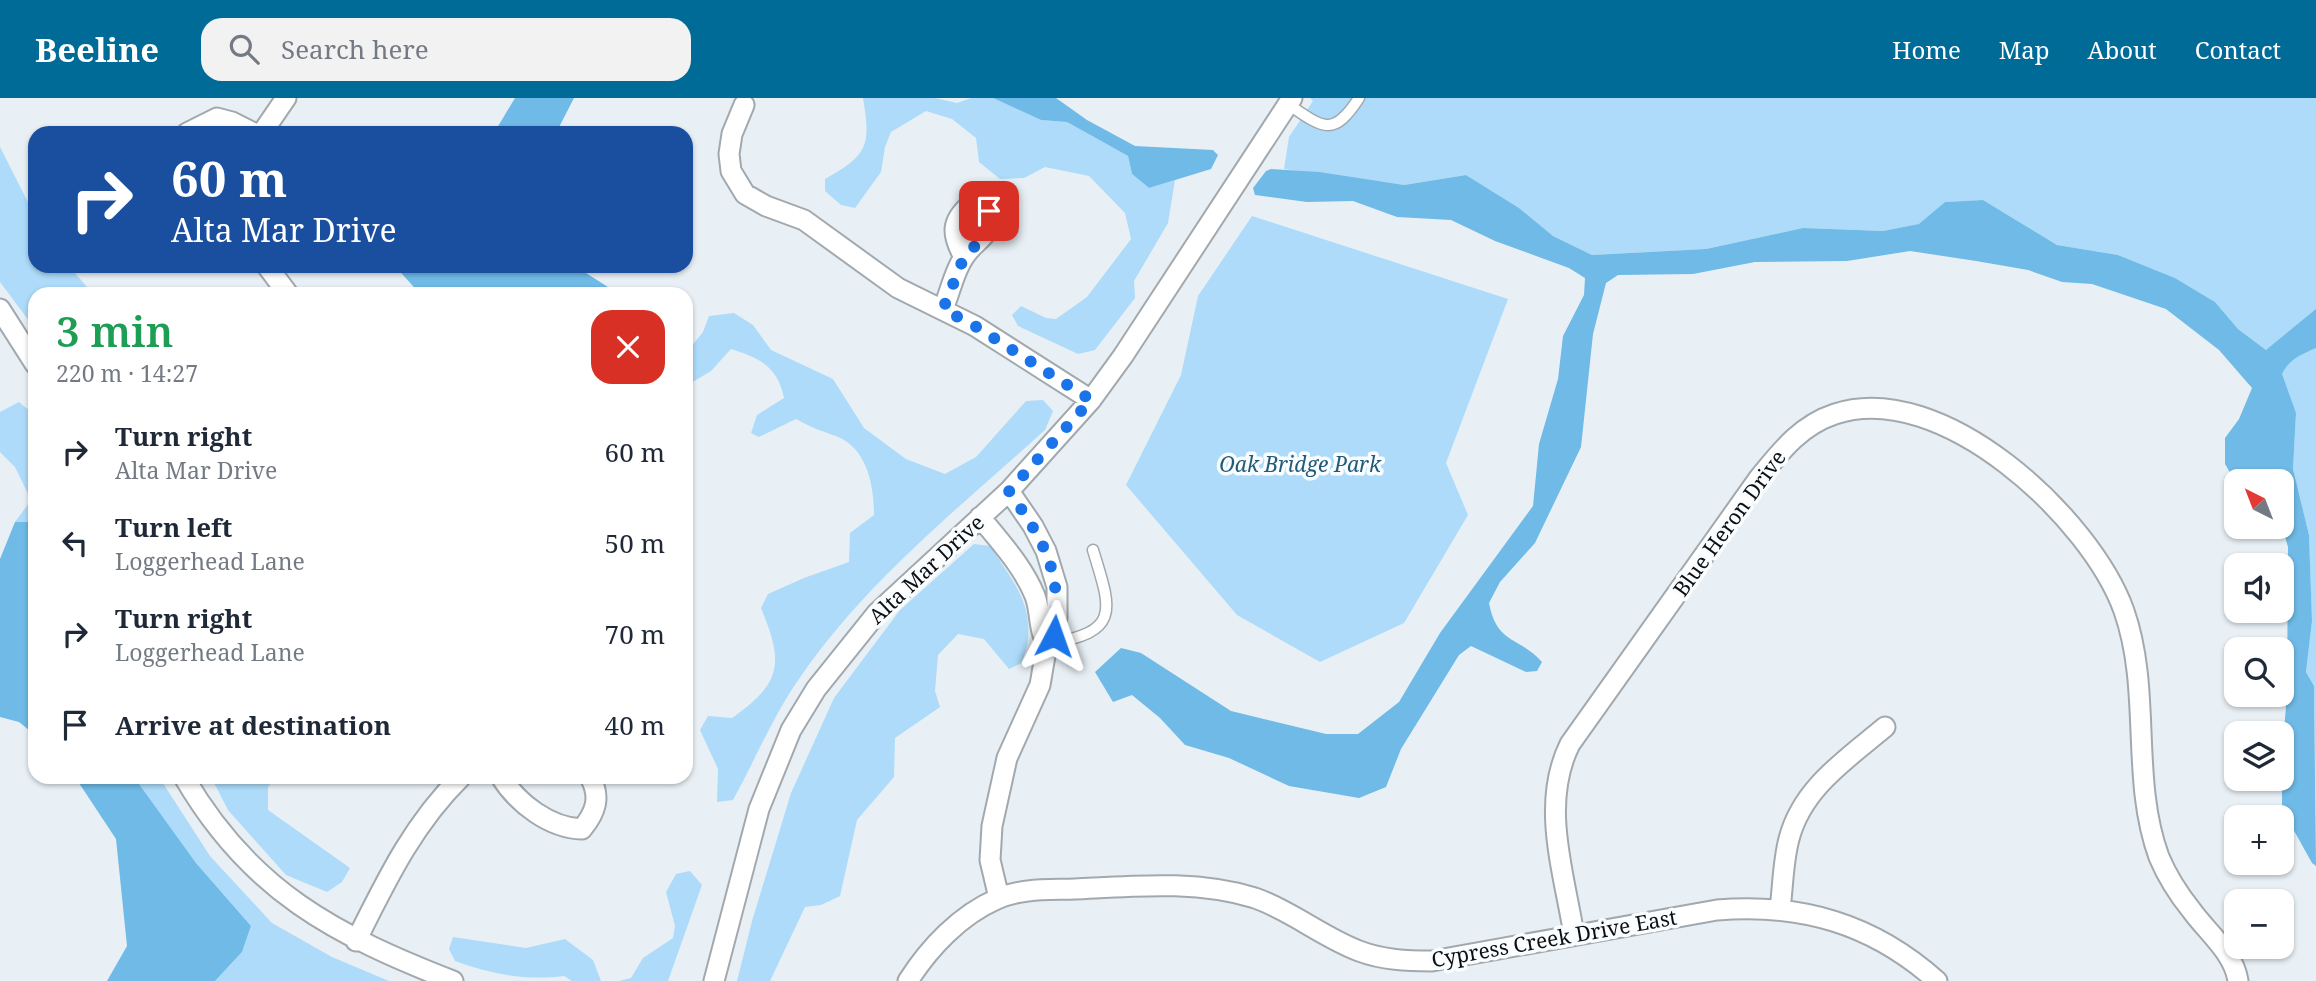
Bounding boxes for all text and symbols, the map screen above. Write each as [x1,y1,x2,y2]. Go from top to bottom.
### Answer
search box [201,18,691,81]
text: Beeline [35,27,159,72]
icon: search [225,30,263,68]
text: Search here [281,31,429,67]
text: Home [1892,33,1961,66]
text: Map [1999,33,2050,66]
text: About [2088,33,2157,66]
text: Contact [2195,33,2281,66]
text: 60 m [171,145,287,211]
icon: right [56,154,147,245]
pin [959,181,1019,241]
icon: arrive [970,192,1008,230]
text: Alta Mar Drive [171,208,397,251]
text: 3 min [56,302,173,359]
button: close [591,310,665,384]
text: 220 m · 14:27 [56,357,198,389]
text: Turn right [115,418,252,454]
icon: right [56,433,94,471]
text: 60 m [605,434,665,470]
street label: Blue Heron Drive [1666,444,1792,602]
park label: Oak Bridge Park [1219,450,1382,478]
text: Alta Mar Drive [115,454,277,486]
north arrow [2224,469,2294,539]
map controls [2224,469,2294,959]
street label: Alta Mar Drive [862,508,990,630]
text: Turn left [115,509,232,545]
icon: left [56,524,94,562]
text: 50 m [605,525,665,561]
text: Loggerhead Lane [115,545,305,577]
button: sound [2224,553,2294,623]
position arrow [1017,599,1091,673]
text: Turn right [115,600,252,636]
icon: right [56,615,94,653]
text: 70 m [605,616,665,652]
text: Loggerhead Lane [115,636,305,668]
button: search [2224,637,2294,707]
icon: arrive [56,706,94,744]
text: Arrive at destination [115,707,391,743]
text: 40 m [605,707,665,743]
button: layers [2224,721,2294,791]
button: + [2224,805,2294,875]
button: − [2224,889,2294,959]
street label: Cypress Creek Drive East [1429,903,1679,973]

